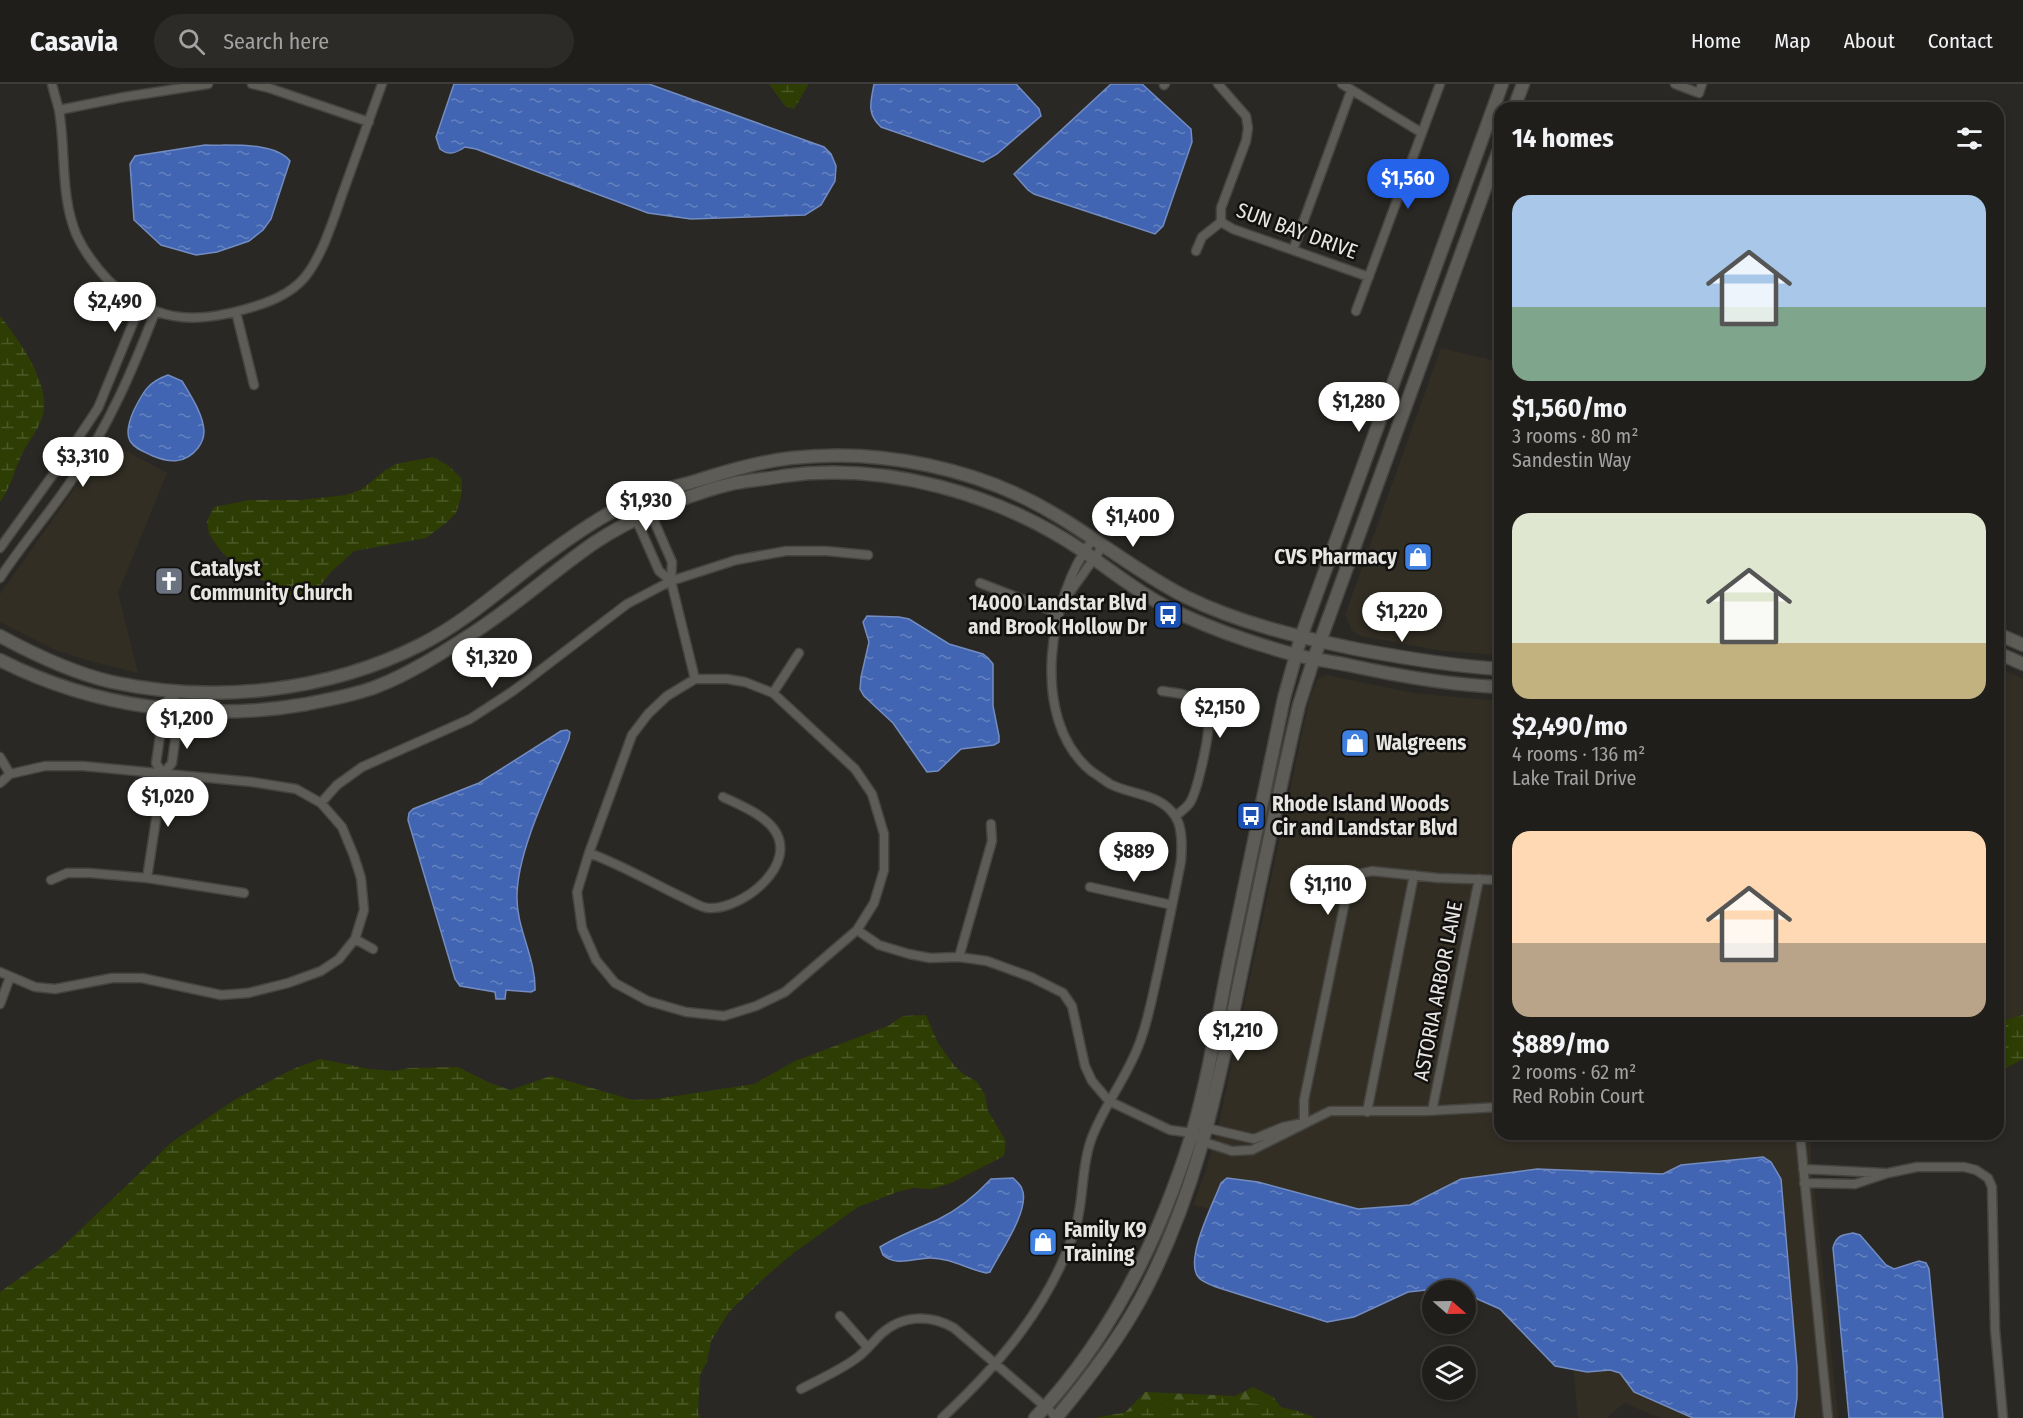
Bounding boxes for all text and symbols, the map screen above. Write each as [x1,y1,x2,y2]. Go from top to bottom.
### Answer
search box [154,14,574,68]
text: Casavia [30,25,118,58]
icon: search [175,25,208,58]
text: Search here [223,28,329,55]
text: Home [1691,28,1741,54]
text: Map [1774,28,1811,54]
text: About [1844,28,1895,54]
text: Contact [1928,28,1993,54]
icon: filters [1953,122,1986,155]
text: 14 homes [1512,123,1614,154]
pin: $1,560 [1359,159,1457,210]
text: $1,560 [1381,166,1435,190]
street label: SUN BAY DRIVE [1233,197,1361,265]
icon: home [1695,234,1803,342]
pin: $2,490 [66,282,164,333]
text: $2,490 [88,289,142,313]
pin: $1,280 [1310,382,1408,433]
text: $1,280 [1333,389,1385,413]
text: $1,560/mo [1512,393,1627,424]
text: 3 rooms · 80 m² [1512,424,1638,448]
pin: $3,310 [34,437,132,488]
text: $3,310 [57,444,109,468]
text: Sandestin Way [1512,448,1631,472]
pin: $1,930 [597,481,695,532]
text: $1,930 [620,488,672,512]
pin: $1,400 [1084,497,1182,548]
text: $1,400 [1106,504,1160,528]
shop icon: CVS Pharmacy [1402,541,1434,573]
place label: CVS Pharmacy [1274,544,1398,570]
icon: home [1695,552,1803,660]
place label: Catalyst Community Church [190,556,353,606]
church icon: Catalyst Community Church [153,565,185,597]
place label: 14000 Landstar Blvd and Brook Hollow Dr [968,590,1147,640]
pin: $1,220 [1353,592,1451,643]
bus stop icon: 14000 Landstar Blvd and Brook Hollow Dr [1152,599,1184,631]
text: $1,220 [1376,599,1428,623]
pin: $1,320 [443,638,541,689]
text: $1,320 [466,645,518,669]
pin: $2,150 [1171,688,1269,739]
text: $2,150 [1195,695,1245,719]
pin: $1,200 [138,699,236,750]
text: $1,200 [160,706,214,730]
text: $2,490/mo [1512,711,1628,742]
shop icon: Walgreens [1339,727,1371,759]
place label: Walgreens [1376,730,1467,756]
text: 4 rooms · 136 m² [1512,742,1645,766]
text: Lake Trail Drive [1512,766,1636,790]
pin: $1,020 [119,777,217,828]
text: $1,020 [142,784,194,808]
place label: Rhode Island Woods Cir and Landstar Blvd [1272,791,1458,841]
bus stop icon: Rhode Island Woods Cir and Landstar Blvd [1235,800,1267,832]
pin: $889 [1098,832,1170,883]
text: $889 [1113,839,1155,863]
pin: $1,110 [1279,865,1377,916]
icon: home [1695,870,1803,978]
text: $1,110 [1304,872,1352,896]
street label: ASTORIA ARBOR LANE [1408,899,1468,1083]
pin: $1,210 [1189,1011,1287,1062]
text: $1,210 [1213,1018,1263,1042]
text: $889/mo [1512,1029,1610,1060]
text: 2 rooms · 62 m² [1512,1060,1636,1084]
text: Red Robin Court [1512,1084,1644,1108]
place label: Family K9 Training [1064,1217,1147,1267]
shop icon: Family K9 Training [1027,1226,1059,1258]
north arrow [1422,1280,1476,1334]
map controls [1422,1280,1476,1400]
button: layers [1422,1346,1476,1400]

